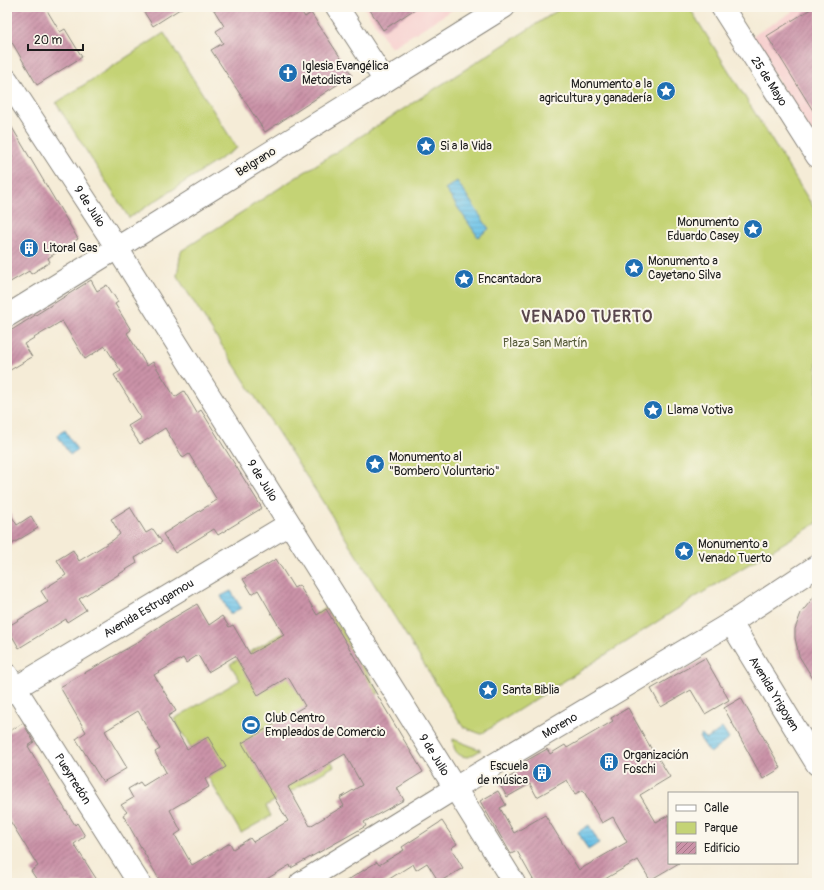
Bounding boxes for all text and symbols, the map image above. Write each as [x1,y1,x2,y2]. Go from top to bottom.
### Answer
scale bar [28,26,83,52]
text: 20 m [34,33,63,48]
street label: 25 de Mayo [748,53,791,109]
place label: Iglesia Evangélica Metodista [302,59,389,88]
church icon: Iglesia Evangélica Metodista [277,62,299,84]
place label: Monumento a la agricultura y ganadería [539,77,652,106]
place icon: Monumento a la agricultura y ganadería [655,80,677,102]
place icon: Si a la Vida [415,135,437,157]
place label: Si a la Vida [440,139,492,154]
street label: Belgrano [233,144,279,180]
street label: 9 de Julio [71,183,109,230]
place label: Monumento Eduardo Casey [667,215,740,244]
place icon: Monumento Eduardo Casey [742,218,764,240]
building icon: Litoral Gas [18,237,40,259]
place label: Litoral Gas [43,241,98,256]
place label: Monumento a Cayetano Silva [648,254,721,283]
place icon: Monumento a Cayetano Silva [623,257,645,279]
place icon: Encantadora [453,268,475,290]
place label: Encantadora [478,272,542,287]
district label: VENADO TUERTO [521,307,653,327]
park label: Plaza San Martín [503,336,588,351]
place icon: Llama Votiva [642,399,664,421]
place label: Llama Votiva [667,403,733,418]
place label: Monumento al "Bombero Voluntario" [389,450,500,479]
place icon: Monumento al "Bombero Voluntario" [364,453,386,475]
street label: 9 de Julio [244,457,281,505]
place label: Monumento a Venado Tuerto [698,537,772,566]
place icon: Monumento a Venado Tuerto [673,540,695,562]
street label: Avenida Estrugamou [101,575,196,641]
street label: Avenida Yrigoyen [746,654,803,734]
place icon: Santa Biblia [477,679,499,701]
place label: Santa Biblia [502,683,560,698]
street label: Moreno [539,709,581,742]
place label: Club Centro Empleados de Comercio [265,711,386,740]
sports icon: Club Centro Empleados de Comercio [240,714,262,736]
street label: 9 de Julio [416,731,453,779]
place label: Organización Foschi [623,748,689,777]
street label: Pueyrredón [51,751,95,807]
building icon: Organización Foschi [598,751,620,773]
place label: Escuela de música [477,759,528,788]
building icon: Escuela de música [531,762,553,784]
legend [668,792,798,864]
text: Calle [704,801,729,816]
text: Parque [704,821,738,836]
text: Edificio [704,841,740,856]

